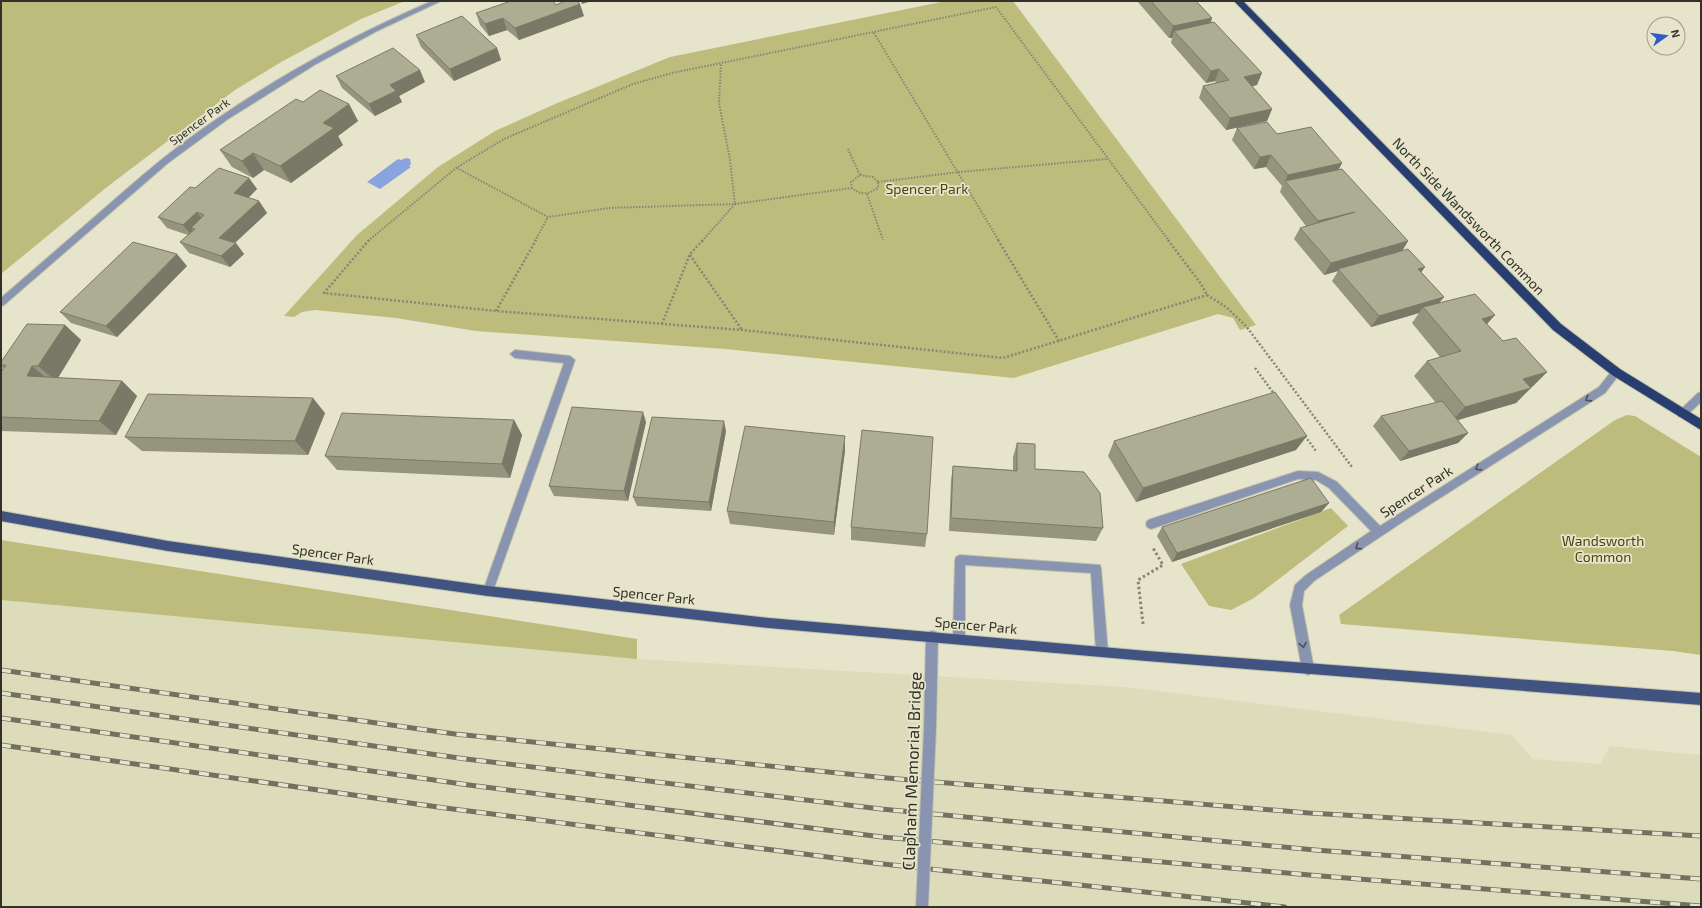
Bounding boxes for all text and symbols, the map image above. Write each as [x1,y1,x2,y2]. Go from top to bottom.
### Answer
north arrow [1646,16,1686,56]
text: N [1669,28,1683,39]
street label: Spencer Park [166,94,232,148]
street label: North Side Wandsworth Common [1389,134,1549,298]
park label: Spencer Park [886,180,968,197]
one-way arrow [1585,394,1592,402]
street label: Spencer Park [1377,461,1455,521]
one-way arrow [1476,463,1483,470]
park label: Wandsworth Common [1562,532,1644,565]
street label: Spencer Park [291,540,375,568]
one-way arrow [1355,542,1362,550]
street label: Spencer Park [612,582,696,608]
street label: Spencer Park [934,613,1018,637]
one-way arrow [1299,642,1307,648]
street label: Clapham Memorial Bridge [898,671,925,871]

